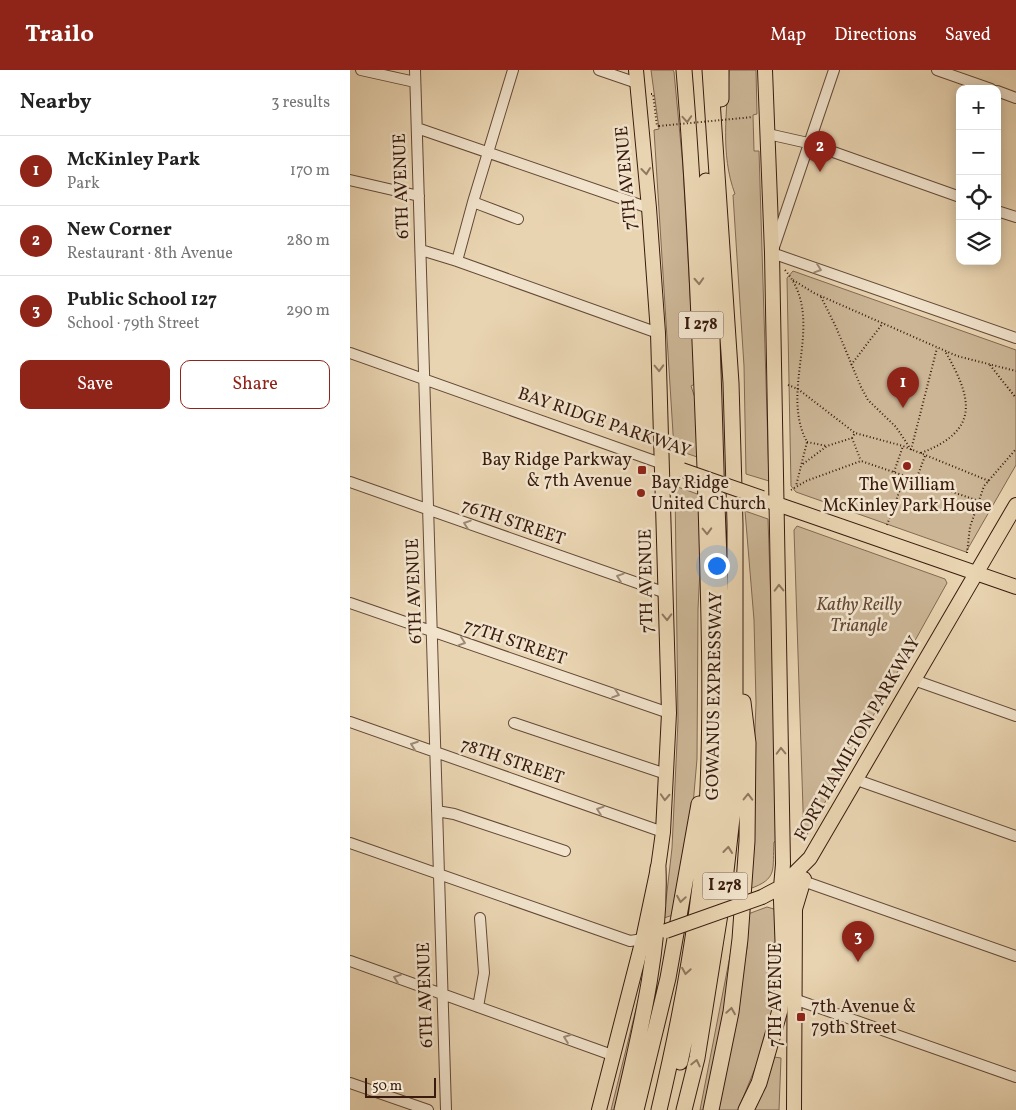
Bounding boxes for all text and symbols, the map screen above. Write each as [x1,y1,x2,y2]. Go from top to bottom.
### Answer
text: Trailo [25,18,94,52]
text: Map [770,23,806,48]
text: Directions [834,23,917,48]
text: Saved [945,23,991,48]
map controls [956,85,1001,265]
button: + [956,85,1001,130]
text: Nearby [20,88,91,117]
text: 3 results [271,92,330,114]
one-way arrow [682,115,693,123]
street label: 7TH AVENUE [610,125,644,231]
button: − [956,130,1001,175]
pin: 2 [804,131,836,172]
street label: 6TH AVENUE [388,133,416,239]
text: McKinley Park [67,147,200,173]
text: 1 [33,160,39,182]
text: 170 m [290,160,330,182]
one-way arrow [640,167,651,175]
text: Park [67,173,100,195]
button: locate [956,175,1001,220]
text: New Corner [67,217,172,243]
button: layers [956,220,1001,265]
text: 2 [32,230,40,252]
text: 280 m [286,230,330,252]
text: Restaurant · 8th Avenue [67,243,233,265]
one-way arrow [813,263,822,273]
one-way arrow [693,277,704,285]
text: Public School 127 [67,287,217,313]
text: 3 [32,300,40,322]
text: 290 m [286,300,330,322]
road number: I 278 [678,312,724,338]
text: School · 79th Street [67,313,200,335]
button: Save [20,360,170,409]
button: Share [180,360,330,409]
one-way arrow [654,364,665,372]
pin: 1 [887,367,919,408]
street label: BAY RIDGE PARKWAY [514,382,694,464]
place label: Bay Ridge Parkway & 7th Avenue [481,448,632,494]
marker: The William McKinley Park House [901,460,913,472]
marker: Bay Ridge Parkway & 7th Avenue [636,464,648,476]
place label: Bay Ridge United Church [651,471,767,517]
place label: The William McKinley Park House [822,473,992,519]
marker: Bay Ridge United Church [635,487,647,499]
street label: 76TH STREET [458,494,569,553]
one-way arrow [463,520,471,530]
one-way arrow [701,527,712,535]
street label: 7TH AVENUE [634,528,660,634]
street label: 6TH AVENUE [401,538,429,644]
your location [704,553,730,579]
one-way arrow [617,573,625,583]
one-way arrow [774,584,784,592]
street label: GOWANUS EXPRESSWAY [701,591,729,801]
park label: Kathy Reilly Triangle [816,593,902,639]
street label: 77TH STREET [460,614,570,672]
one-way arrow [662,614,672,622]
street label: FORT HAMILTON PARKWAY [789,632,927,846]
one-way arrow [457,636,466,646]
one-way arrow [611,689,620,699]
street label: 78TH STREET [457,733,568,792]
one-way arrow [410,741,419,751]
one-way arrow [776,747,786,754]
one-way arrow [742,792,753,800]
one-way arrow [659,793,670,801]
one-way arrow [597,806,605,816]
one-way arrow [722,846,733,854]
road number: I 278 [702,872,748,899]
one-way arrow [677,895,687,904]
pin: 3 [842,921,874,962]
street label: 6TH AVENUE [412,942,440,1048]
street label: 7TH AVENUE [764,942,789,1047]
one-way arrow [682,966,692,975]
one-way arrow [393,974,402,984]
place label: 7th Avenue & 79th Street [811,995,916,1041]
one-way arrow [725,1006,735,1015]
marker: 7th Avenue & 79th Street [795,1011,807,1023]
one-way arrow [563,1034,571,1044]
one-way arrow [690,1058,701,1067]
scale bar [365,1075,436,1098]
text: 50 m [372,1077,402,1096]

